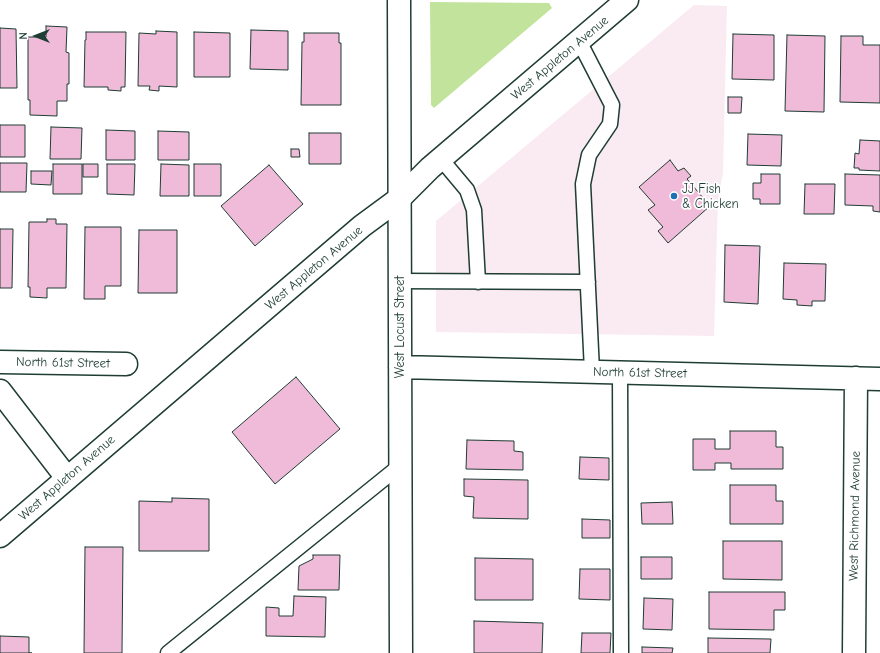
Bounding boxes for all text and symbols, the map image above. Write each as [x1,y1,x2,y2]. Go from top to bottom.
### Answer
street label: West Appleton Avenue [508,13,612,103]
north arrow [16,16,56,56]
text: N [17,32,30,40]
place label: JJ Fish & Chicken [682,181,739,212]
marker: JJ Fish & Chicken [669,191,679,201]
street label: West Appleton Avenue [262,223,366,313]
street label: West Locust Street [392,276,408,378]
street label: North 61st Street [16,354,110,372]
street label: North 61st Street [593,364,687,382]
street label: West Appleton Avenue [16,432,118,524]
street label: West Richmond Avenue [846,451,864,581]

